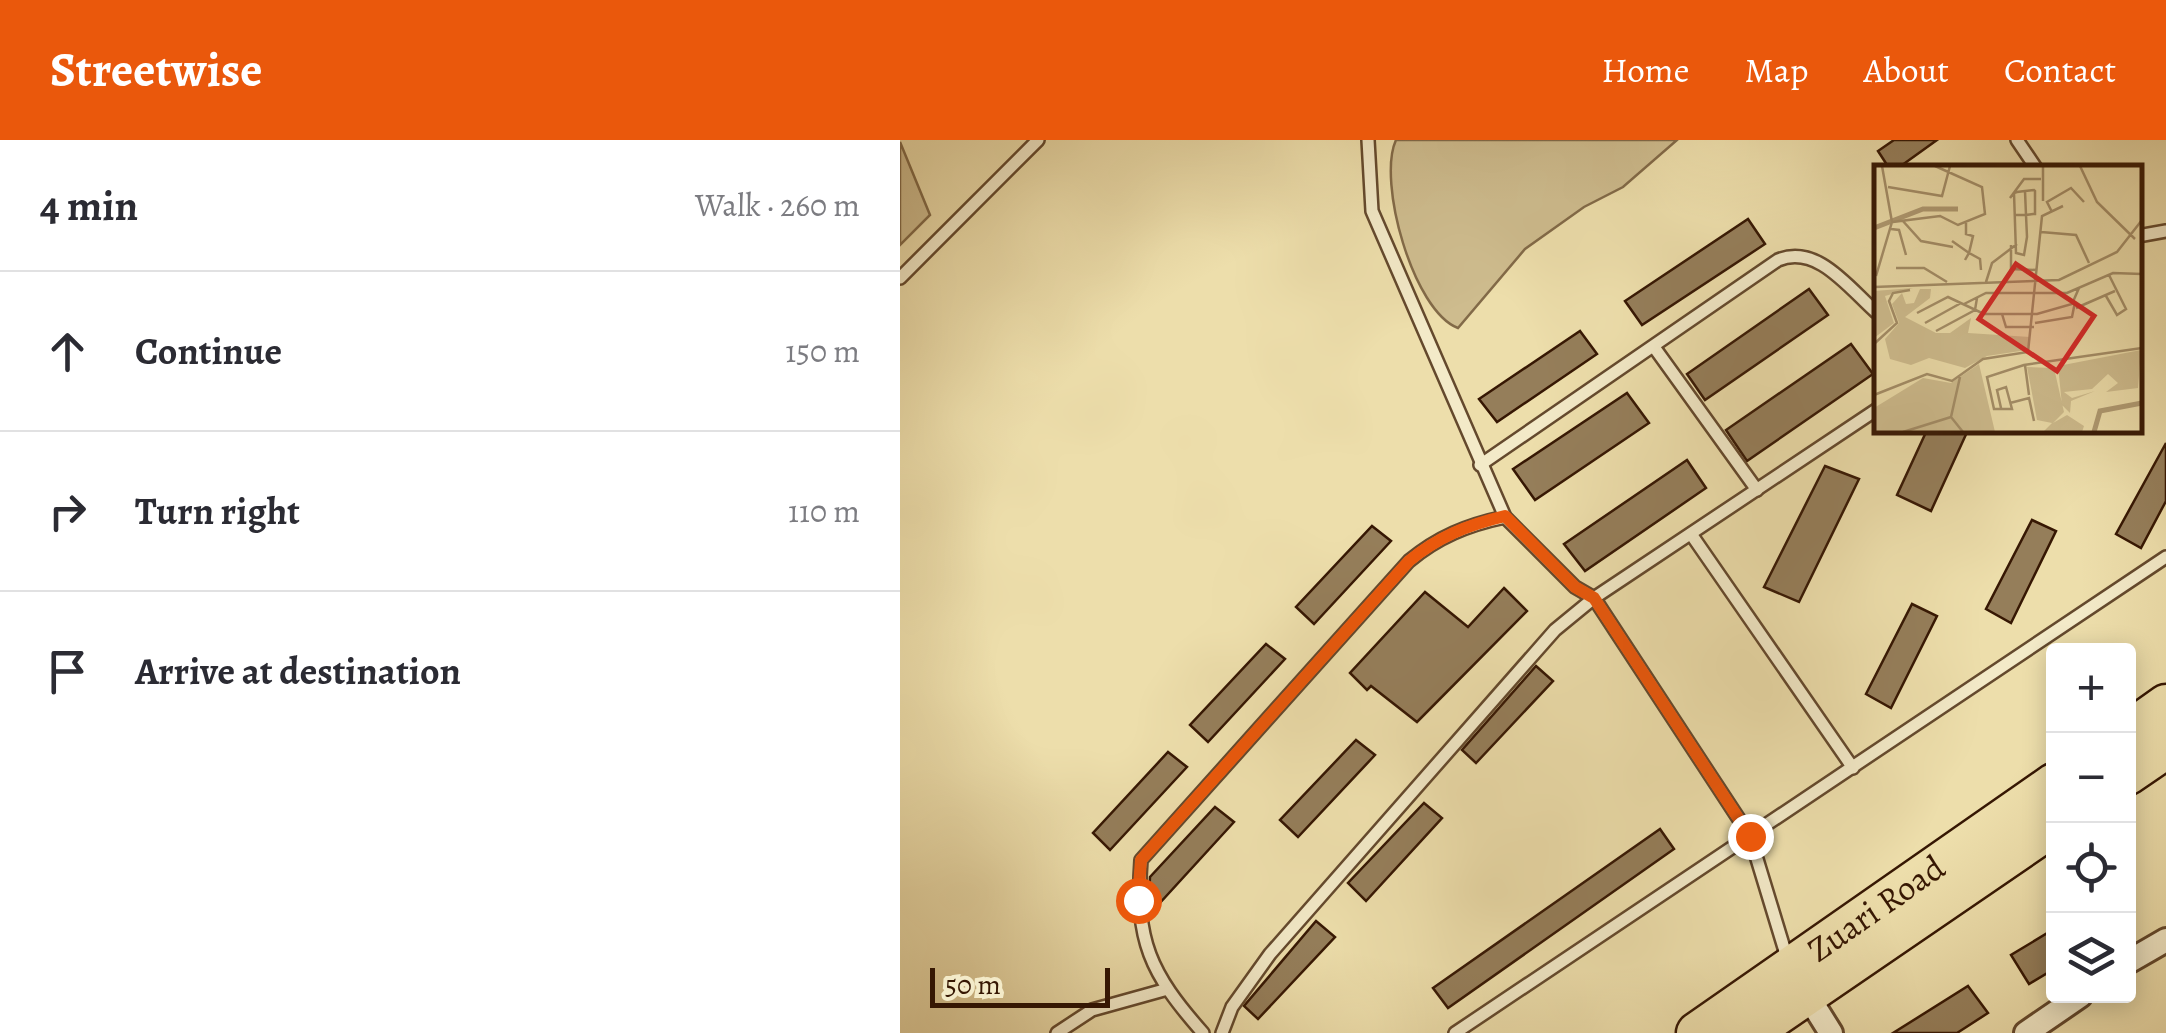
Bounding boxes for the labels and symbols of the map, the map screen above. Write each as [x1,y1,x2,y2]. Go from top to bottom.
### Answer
inset map [1874,165,2141,432]
route end [1728,814,1774,860]
street label: Zuari Road [1797,843,1954,973]
route start [1116,878,1162,924]
scale bar [930,963,1110,1008]

